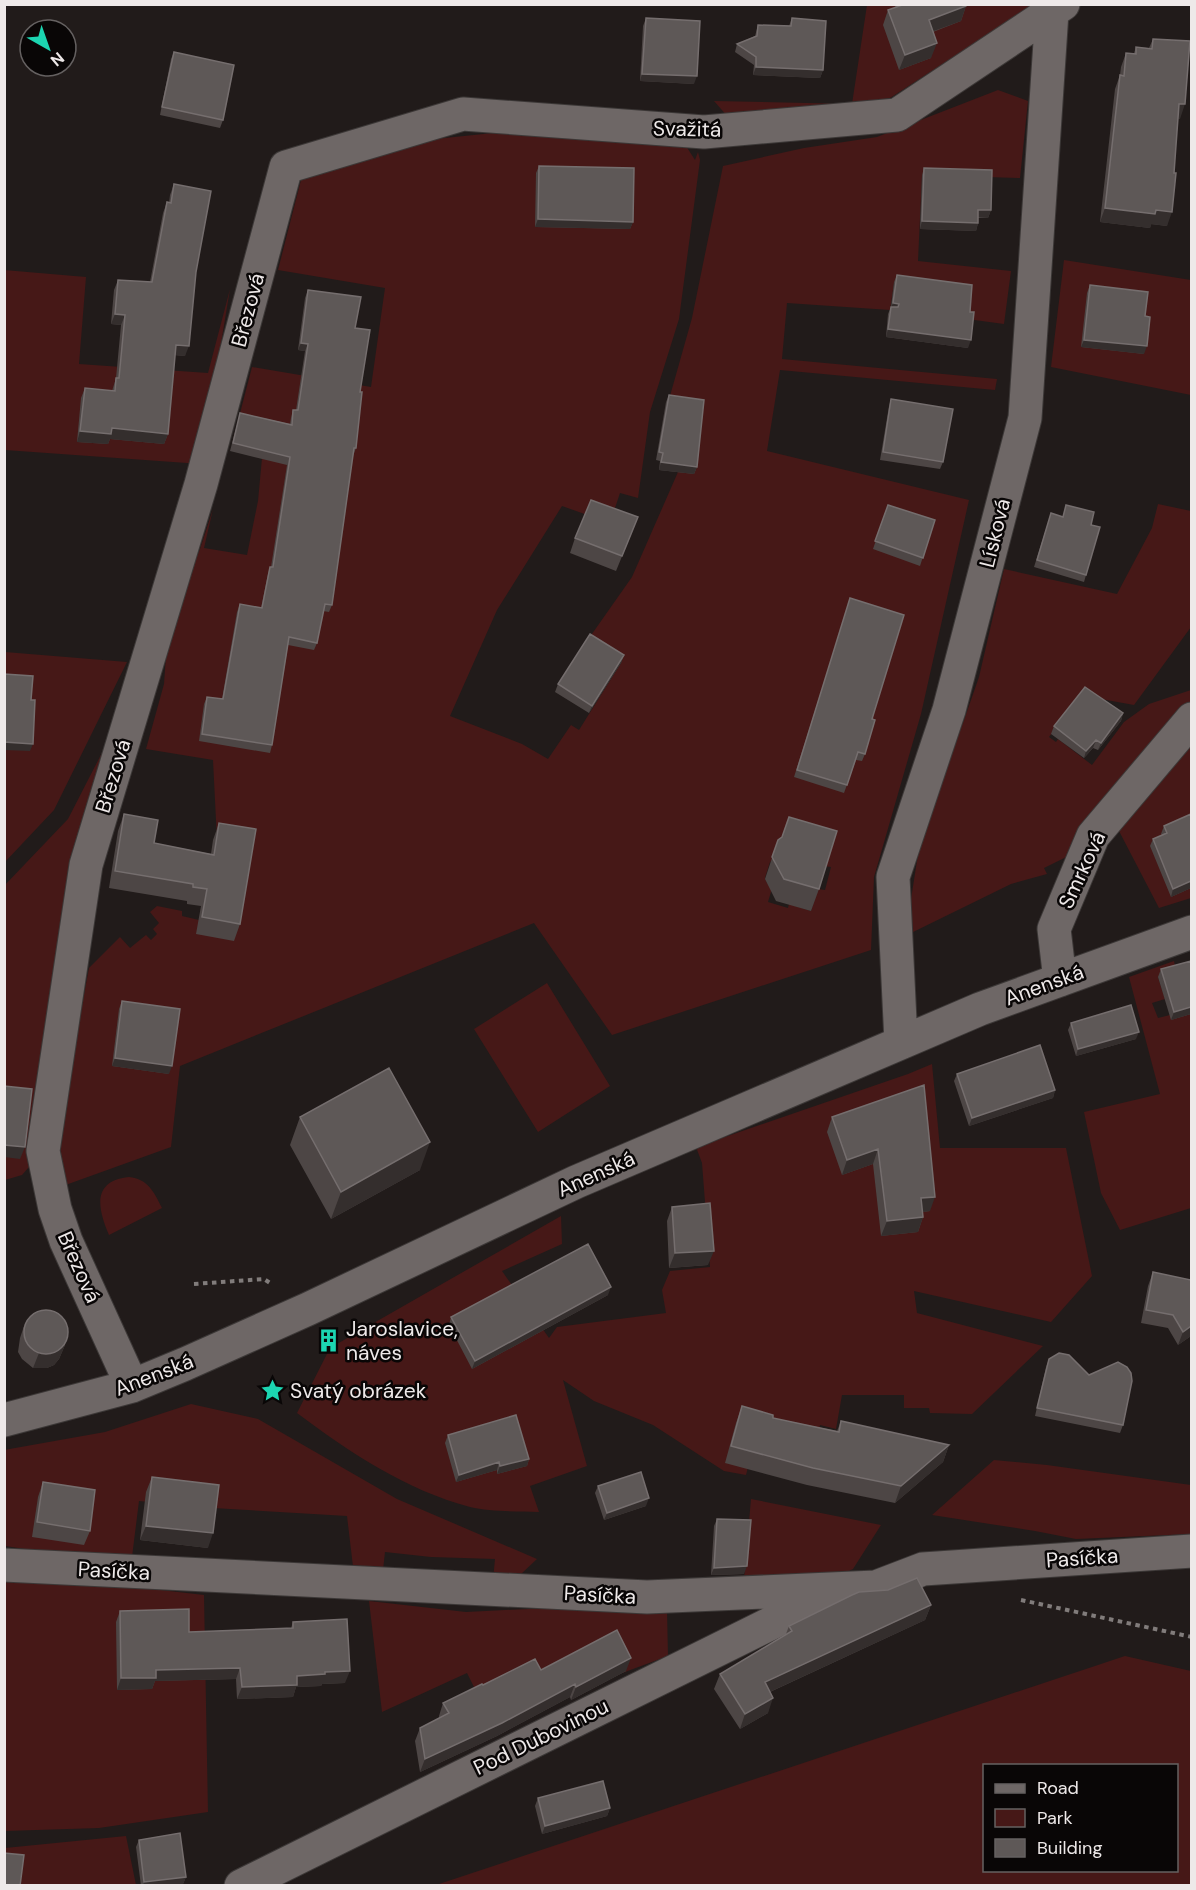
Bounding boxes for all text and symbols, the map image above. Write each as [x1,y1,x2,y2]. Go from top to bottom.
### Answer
north arrow [18,18,78,78]
text: N [46,47,69,71]
street label: Svažitá [653,114,721,144]
street label: Březová [225,270,271,350]
street label: Lísková [973,496,1017,570]
street label: Březová [89,736,137,816]
street label: Smrková [1052,827,1112,913]
street label: Anenská [1000,958,1088,1012]
street label: Anenská [553,1144,639,1204]
street label: Březová [51,1227,107,1307]
place label: Jaroslavice, náves [346,1315,458,1367]
building icon: Jaroslavice, náves [315,1328,341,1354]
street label: Anenská [110,1347,198,1403]
place label: Svatý obrázek [290,1377,427,1405]
place icon: Svatý obrázek [259,1378,285,1404]
street label: Pasíčka [1045,1542,1119,1574]
street label: Pasíčka [77,1555,151,1587]
street label: Pasíčka [563,1579,637,1611]
street label: Pod Dubovinou [469,1692,613,1782]
legend [983,1764,1178,1872]
text: Road [1037,1776,1079,1800]
text: Park [1037,1806,1073,1830]
text: Building [1037,1836,1102,1860]

